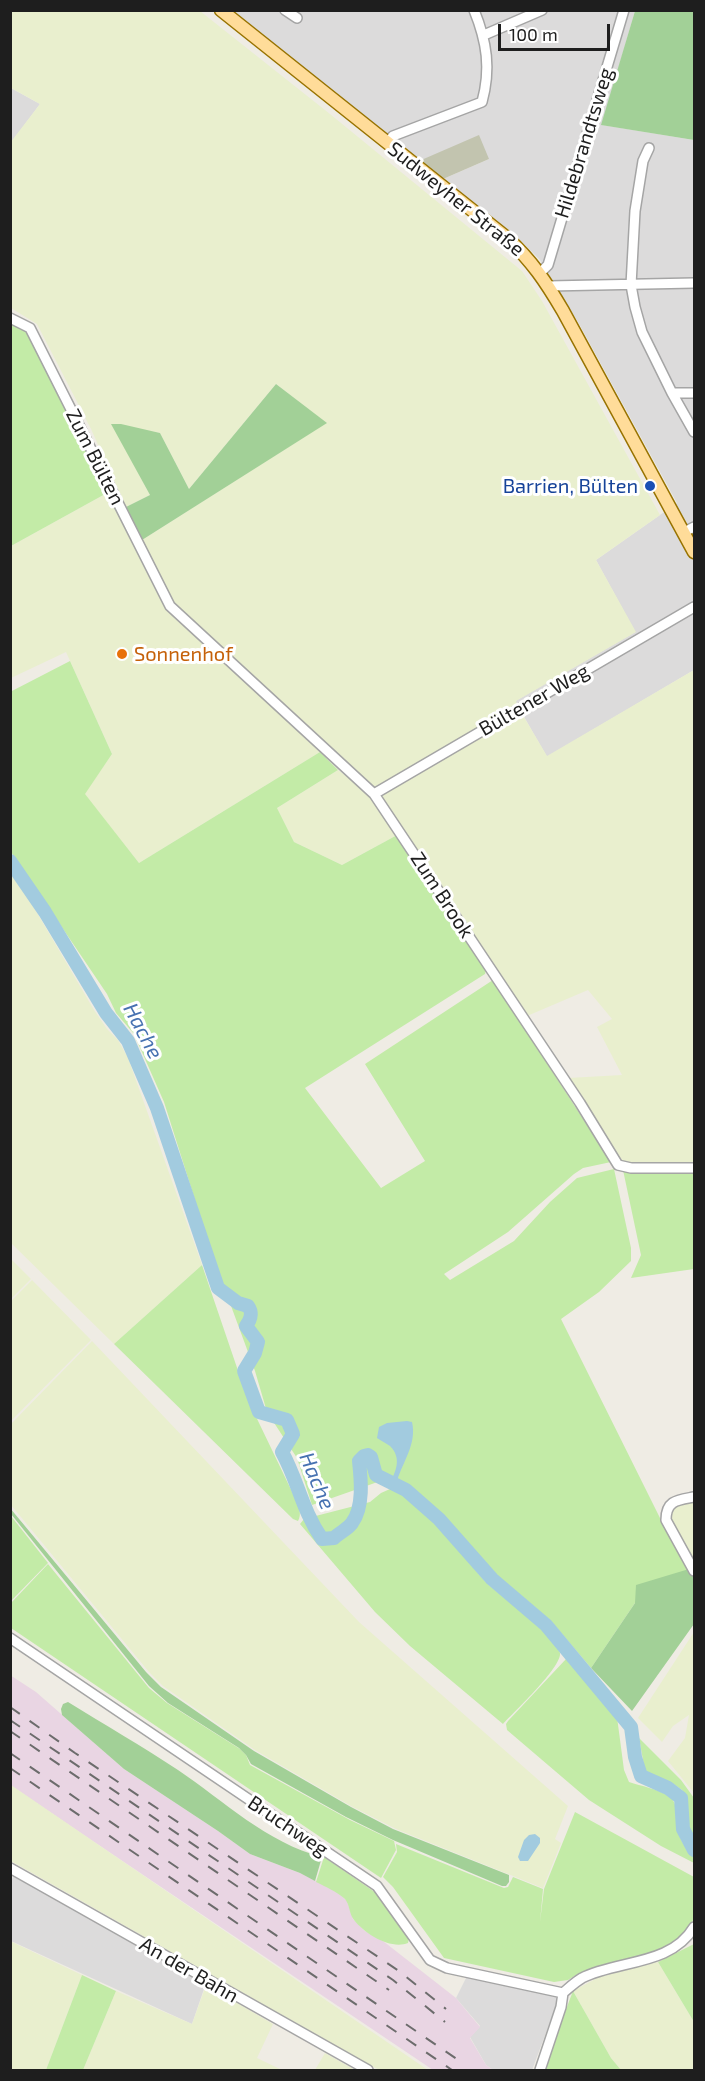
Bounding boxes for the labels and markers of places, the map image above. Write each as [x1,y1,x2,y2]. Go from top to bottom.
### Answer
place label: Barrien, Bülten [503,474,638,498]
marker: Barrien, Bülten [643,479,657,493]
place label: Sonnenhof [134,642,233,666]
marker: Sonnenhof [115,647,129,661]

